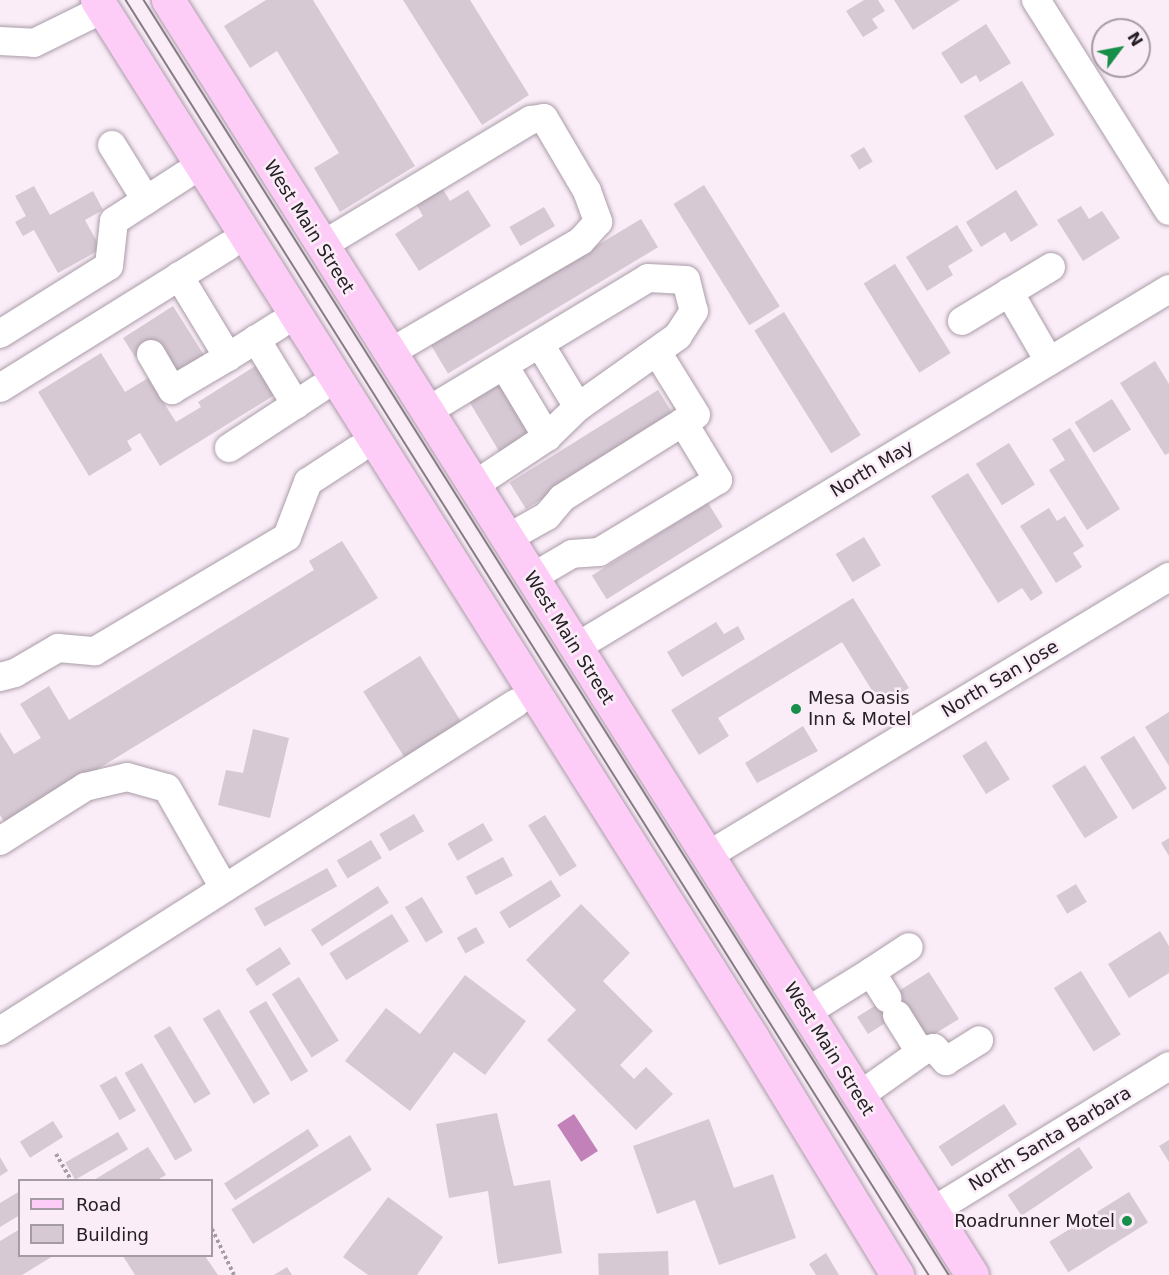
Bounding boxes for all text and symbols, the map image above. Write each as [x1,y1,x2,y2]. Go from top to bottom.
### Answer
north arrow [1091,18,1151,78]
text: N [1123,29,1147,50]
street label: West Main Street [259,156,359,298]
street label: North May [826,436,918,502]
street label: West Main Street [519,567,619,709]
street label: North San Jose [938,636,1062,722]
place label: Mesa Oasis Inn & Motel [808,688,911,730]
marker: Mesa Oasis Inn & Motel [789,702,803,716]
street label: West Main Street [779,978,879,1120]
street label: North Santa Barbara [965,1082,1135,1196]
legend [18,1179,213,1257]
text: Road [76,1194,121,1215]
place label: Roadrunner Motel [954,1210,1115,1232]
marker: Roadrunner Motel [1120,1214,1134,1228]
text: Building [76,1224,149,1245]

